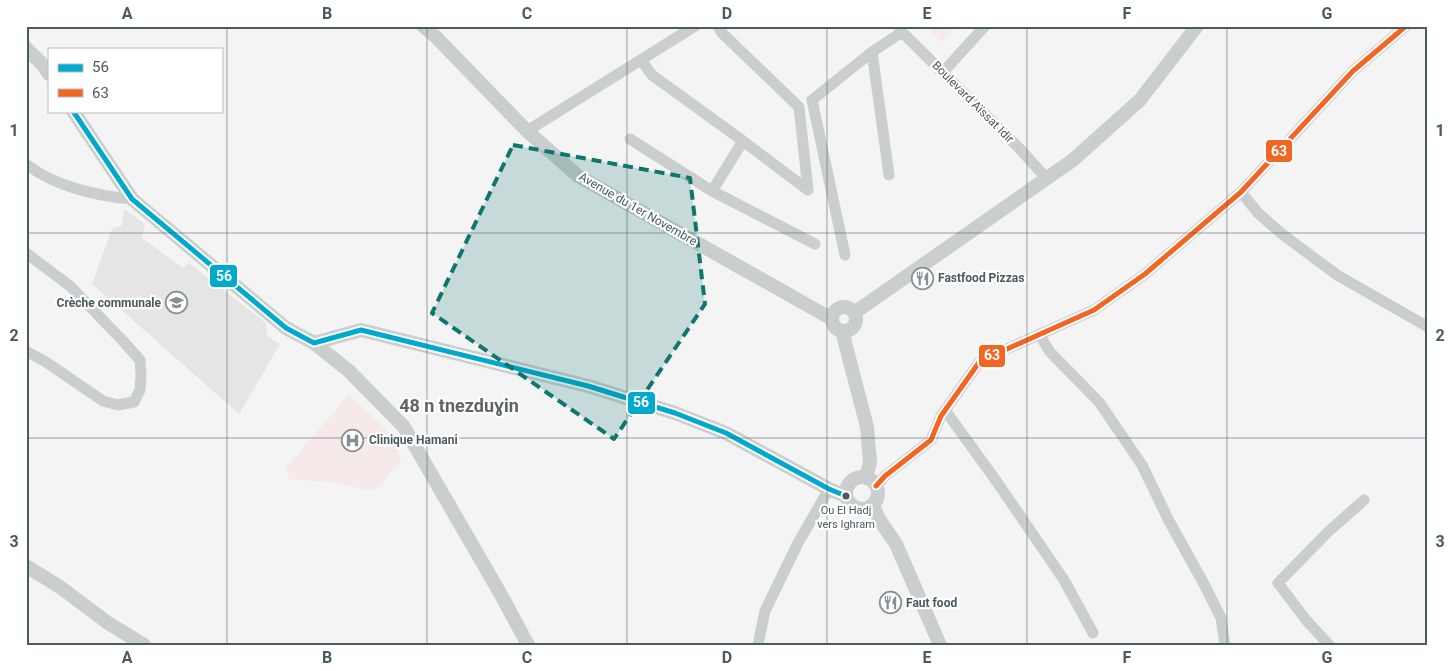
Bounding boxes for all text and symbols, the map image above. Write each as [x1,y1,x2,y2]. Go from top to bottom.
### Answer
text: A [122,4,133,23]
text: B [322,4,332,23]
text: C [522,4,532,23]
text: D [722,4,732,23]
text: E [923,4,932,23]
text: F [1123,4,1132,23]
text: G [1322,4,1333,23]
legend [48,48,222,112]
text: 56 [92,58,109,76]
street label: Boulevard Aïssat Idir [929,58,1017,146]
text: 63 [92,84,109,102]
text: 1 [9,121,19,140]
text: 1 [1435,121,1445,140]
line badge: 63 [1265,139,1293,163]
text: 63 [1271,143,1287,159]
street label: Avenue du 1er Novembre [577,170,699,248]
line badge: 56 [209,264,238,288]
restaurant icon: Fastfood Pizzas [910,266,934,290]
text: 56 [216,268,232,284]
place label: Fastfood Pizzas [938,271,1024,285]
school or university icon: Crèche communale [165,291,189,315]
place label: Crèche communale [57,296,162,310]
text: 2 [9,326,19,345]
text: 2 [1435,326,1445,345]
line badge: 63 [978,344,1006,368]
text: 63 [984,347,1000,363]
line badge: 56 [627,391,656,415]
text: 56 [633,394,649,410]
district label: 48 n tnezduɣin [399,395,519,416]
hospital icon: Clinique Hamani [341,428,365,452]
place label: Clinique Hamani [369,433,458,447]
marker: Ou El Hadj vers Ighram [841,491,851,501]
place label: Ou El Hadj vers Ighram [817,504,875,531]
text: 3 [9,532,19,551]
text: 3 [1435,532,1445,551]
restaurant icon: Faut food [878,591,902,615]
place label: Faut food [906,596,957,610]
text: A [122,648,133,667]
text: B [322,648,332,667]
text: C [522,648,532,667]
text: D [722,648,732,667]
text: E [923,648,932,667]
text: F [1123,648,1132,667]
text: G [1322,648,1333,667]

